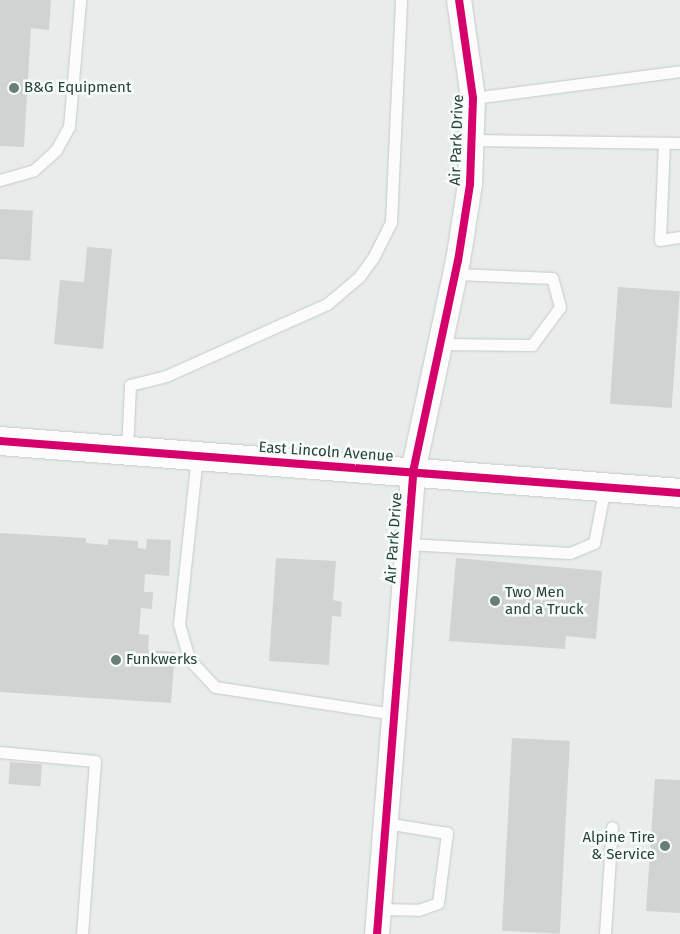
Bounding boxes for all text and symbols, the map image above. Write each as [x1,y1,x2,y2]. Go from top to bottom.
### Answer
place label: B&G Equipment [24,79,131,97]
marker: B&G Equipment [8,82,20,94]
street label: Air Park Drive [446,94,468,186]
street label: East Lincoln Avenue [258,438,394,466]
street label: Air Park Drive [382,492,406,584]
place label: Two Men and a Truck [505,583,584,618]
marker: Two Men and a Truck [489,595,501,607]
place label: Funkwerks [126,651,197,669]
marker: Funkwerks [110,654,122,666]
place label: Alpine Tire & Service [582,828,655,863]
marker: Alpine Tire & Service [659,840,671,852]

